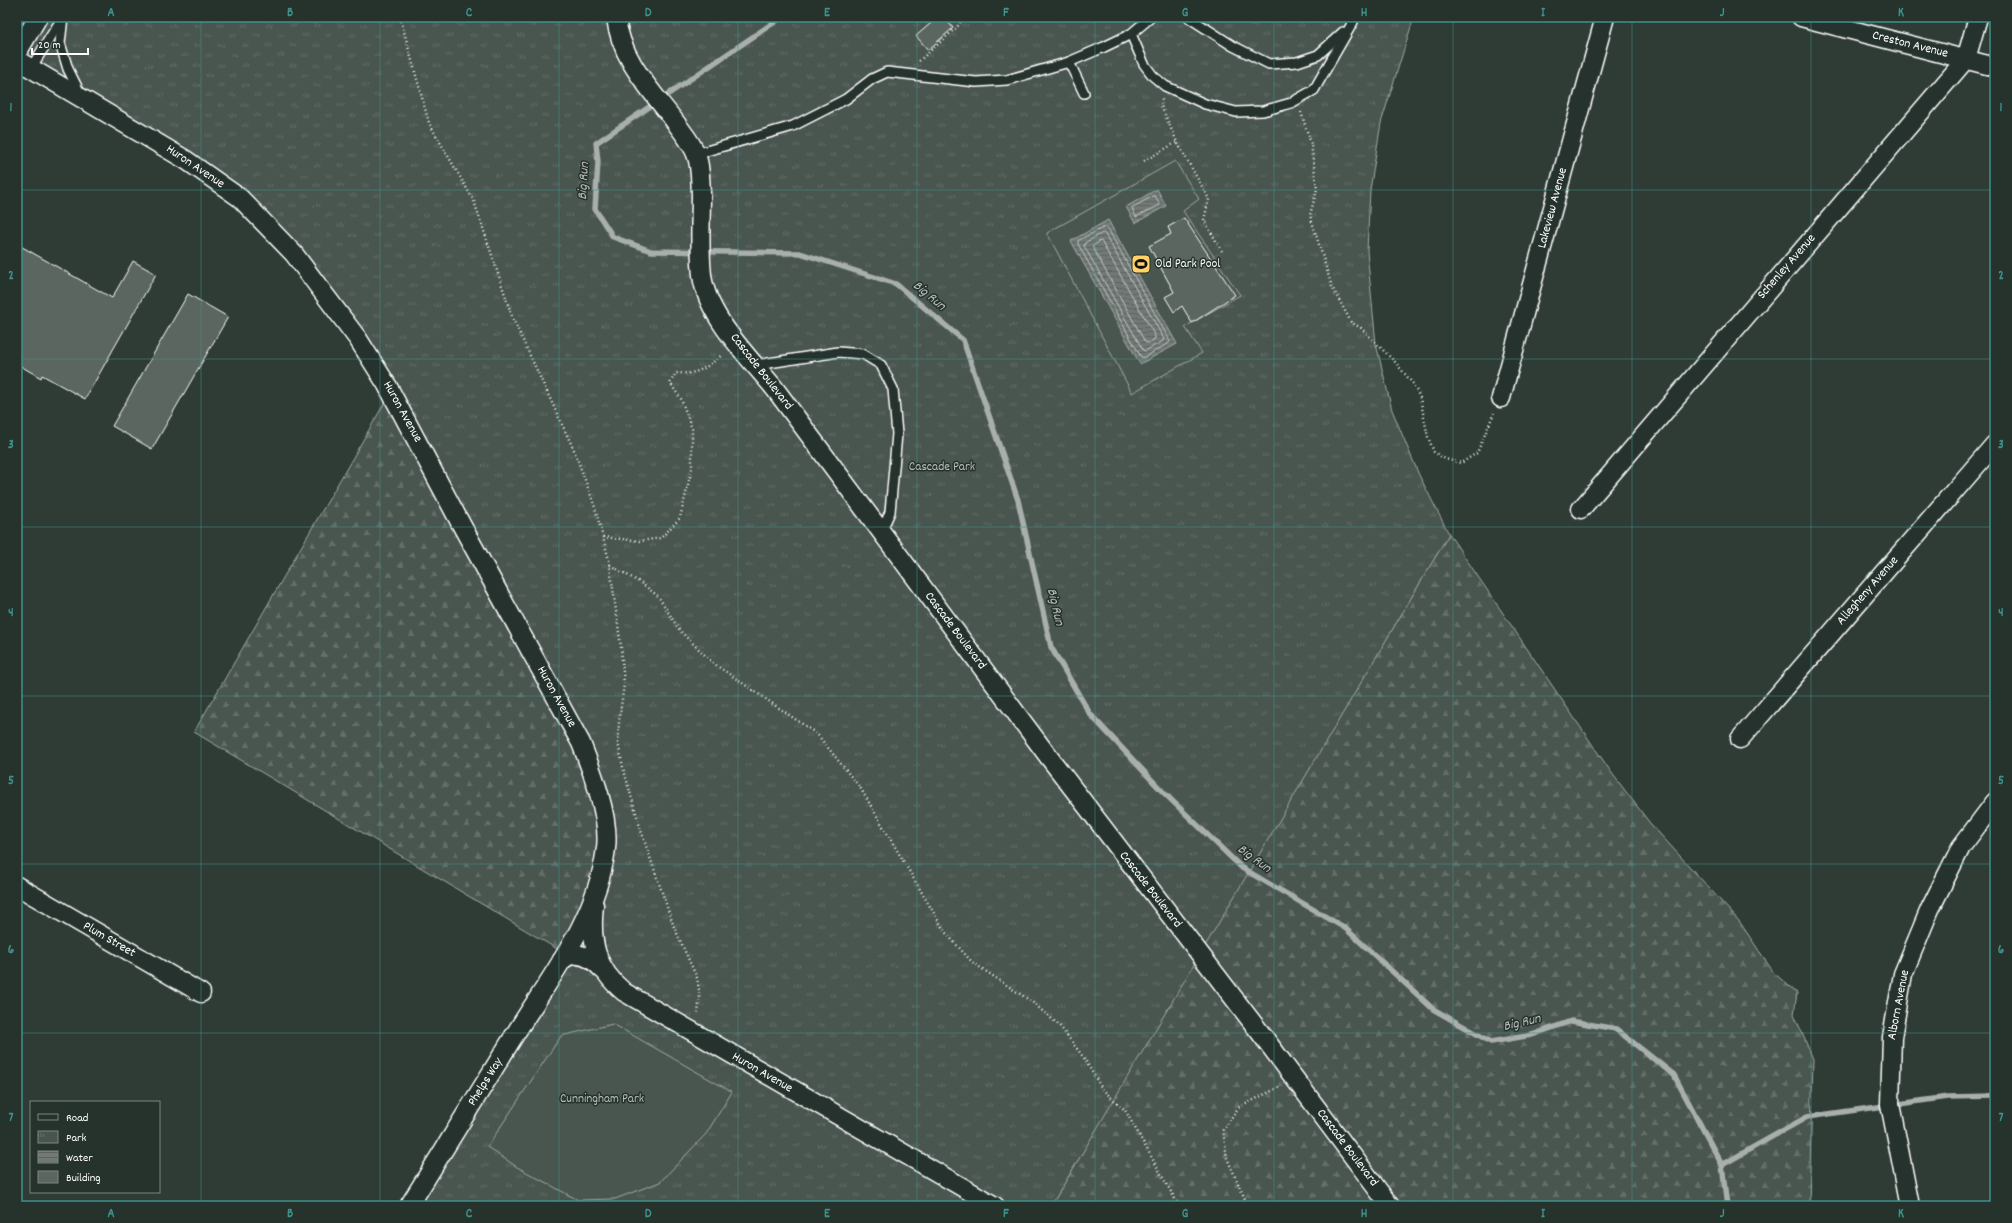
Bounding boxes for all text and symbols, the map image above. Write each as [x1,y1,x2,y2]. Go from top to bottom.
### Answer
text: A [107,4,115,23]
text: B [287,4,293,23]
text: C [466,4,473,23]
text: D [645,4,652,23]
text: E [824,4,831,23]
text: F [1003,4,1009,23]
text: G [1182,4,1189,23]
text: H [1361,4,1368,23]
text: I [1541,4,1546,23]
text: J [1720,4,1725,23]
text: K [1898,4,1904,23]
street label: Creston Avenue [1870,26,1950,64]
scale bar [32,30,88,56]
text: 20 m [38,37,61,54]
text: 1 [10,99,13,118]
text: 1 [2000,99,2003,118]
street label: Huron Avenue [162,140,228,194]
water label: Big Run [573,161,595,200]
street label: Lakeview Avenue [1533,165,1573,250]
street label: Schenley Avenue [1753,230,1821,304]
sports icon: Old Park Pool [1130,253,1152,275]
place label: Old Park Pool [1155,255,1220,274]
text: 2 [8,267,14,286]
text: 2 [1998,267,2004,286]
water label: Big Run [908,276,950,316]
street label: Cascade Boulevard [725,330,797,414]
street label: Huron Avenue [377,378,427,446]
text: 3 [8,436,14,455]
text: 3 [1998,436,2004,455]
park label: Cascade Park [909,458,975,477]
street label: Allegheny Avenue [1833,552,1904,630]
water label: Big Run [1041,586,1069,628]
street label: Cascade Boulevard [919,588,991,674]
text: 4 [8,604,14,623]
text: 4 [1998,604,2004,623]
street label: Huron Avenue [531,663,581,731]
text: 5 [8,772,14,791]
text: 5 [1998,772,2004,791]
water label: Big Run [1233,840,1276,879]
street label: Cascade Boulevard [1114,848,1186,932]
street label: Plum Street [79,917,139,963]
text: 6 [8,941,15,960]
text: 6 [1998,941,2005,960]
street label: Alborn Avenue [1883,968,1915,1042]
water label: Big Run [1501,1009,1543,1037]
street label: Huron Avenue [728,1048,796,1098]
street label: Phelps Way [464,1053,509,1110]
park label: Cunningham Park [560,1090,644,1109]
legend [30,1101,160,1193]
street label: Cascade Boulevard [1311,1105,1383,1191]
text: 7 [9,1109,14,1128]
text: 7 [1999,1109,2004,1128]
text: Road [66,1110,88,1127]
text: Park [66,1130,87,1147]
text: Water [66,1150,93,1167]
text: Building [66,1170,101,1187]
text: A [107,1205,115,1223]
text: B [287,1205,293,1223]
text: C [466,1205,473,1223]
text: D [645,1205,652,1223]
text: E [824,1205,831,1223]
text: F [1003,1205,1009,1223]
text: G [1182,1205,1189,1223]
text: H [1361,1205,1368,1223]
text: I [1541,1205,1546,1223]
text: J [1720,1205,1725,1223]
text: K [1898,1205,1904,1223]

